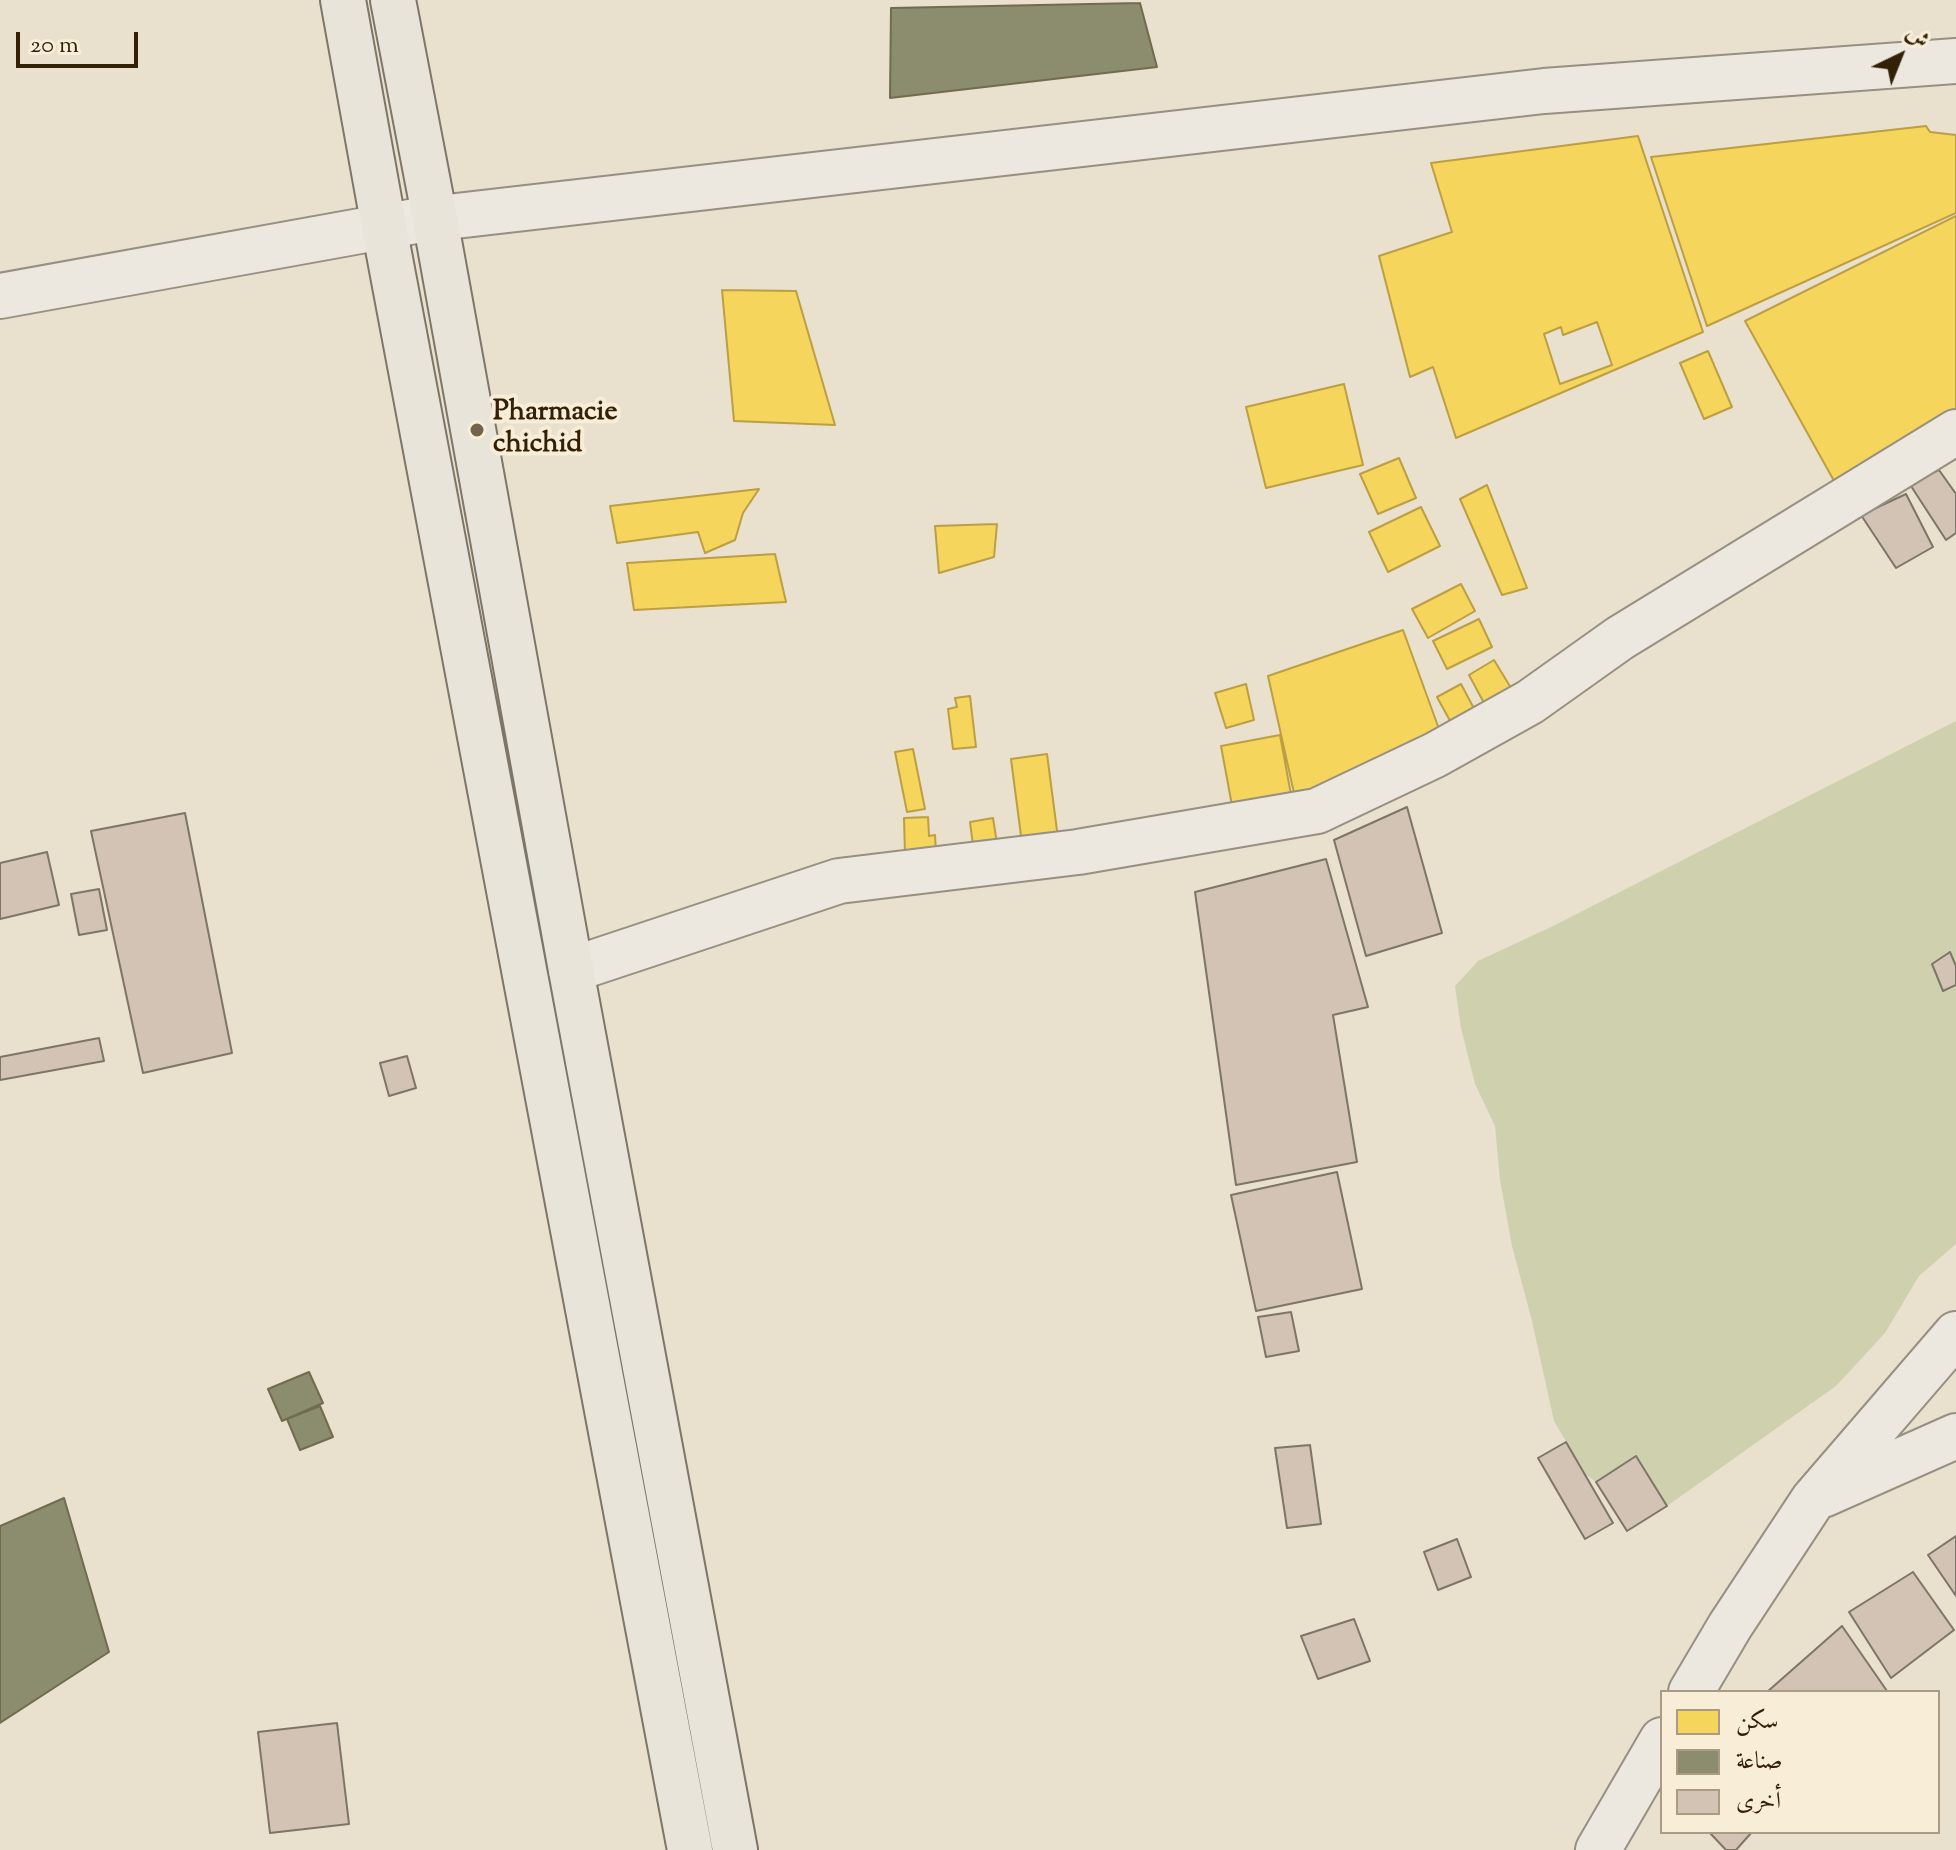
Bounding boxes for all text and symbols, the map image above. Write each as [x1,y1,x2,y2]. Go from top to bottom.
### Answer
scale bar [20,16,142,66]
north arrow [1860,16,1940,96]
text: ش [1897,19,1935,58]
text: 20 m [30,29,79,63]
place label: Pharmacie chichid [493,397,617,463]
marker: Pharmacie chichid [468,421,486,439]
legend [1660,1690,1940,1834]
text: سكن [1736,1705,1779,1739]
text: صناعة [1736,1745,1783,1779]
text: أخرى [1736,1785,1781,1819]

